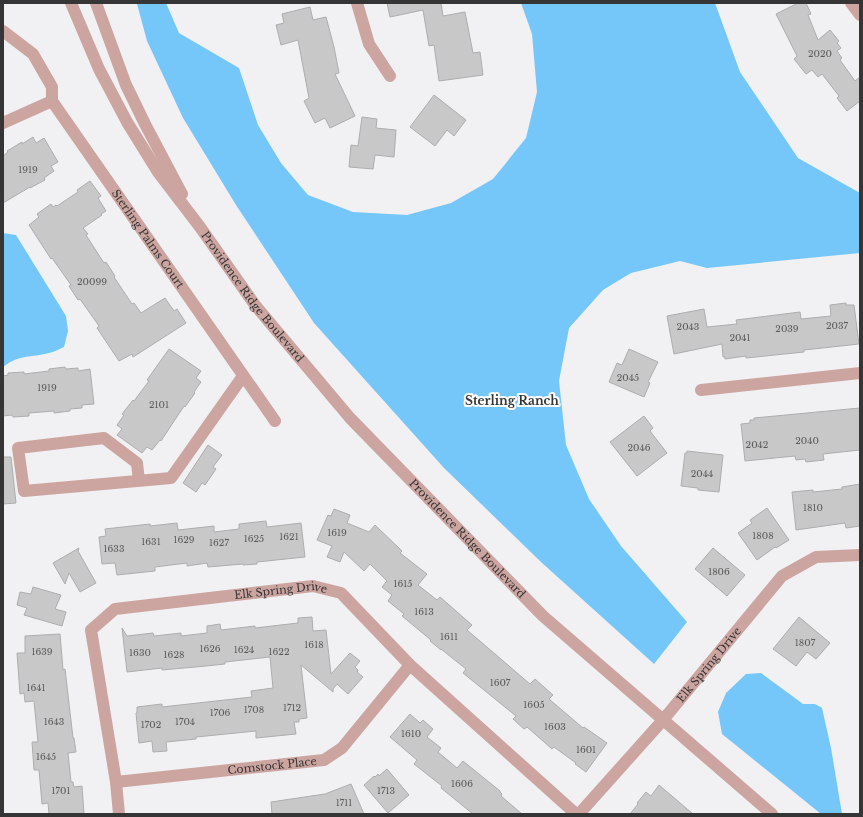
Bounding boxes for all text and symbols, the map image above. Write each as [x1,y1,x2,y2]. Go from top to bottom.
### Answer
house number: 2020 [808,48,832,59]
house number: 1919 [18,164,38,175]
street label: Sterling Palms Court [109,187,188,292]
street label: Providence Ridge Boulevard [198,229,307,365]
house number: 20099 [77,276,107,287]
house number: 2037 [826,320,848,331]
house number: 2043 [677,321,699,332]
house number: 2039 [775,323,799,334]
house number: 2041 [729,332,751,343]
house number: 2045 [617,372,639,383]
house number: 1919 [37,382,57,393]
district label: Sterling Ranch [465,393,559,408]
house number: 2101 [149,399,169,410]
house number: 2040 [795,435,819,446]
house number: 2042 [746,439,768,450]
house number: 2046 [627,442,651,453]
house number: 2044 [691,468,713,479]
street label: Providence Ridge Boulevard [406,476,529,601]
house number: 1810 [803,502,823,513]
house number: 1619 [327,527,347,538]
house number: 1808 [752,530,774,541]
house number: 1621 [279,531,299,542]
house number: 1625 [244,533,264,544]
house number: 1629 [173,534,195,545]
house number: 1631 [141,536,161,547]
house number: 1627 [209,537,229,548]
house number: 1633 [104,543,124,554]
house number: 1806 [708,566,730,577]
house number: 1615 [394,578,412,589]
street label: Elk Spring Drive [234,579,329,602]
house number: 1613 [414,606,434,617]
street label: Elk Spring Drive [674,624,744,705]
house number: 1611 [440,631,458,642]
house number: 1807 [795,637,816,648]
house number: 1618 [304,639,324,650]
house number: 1626 [199,643,221,654]
house number: 1624 [234,644,254,655]
house number: 1639 [31,646,53,657]
house number: 1622 [269,646,289,657]
house number: 1630 [129,647,151,658]
house number: 1628 [164,649,184,660]
house number: 1607 [490,677,511,688]
house number: 1641 [26,682,46,693]
house number: 1605 [523,699,545,710]
house number: 1712 [283,702,301,713]
house number: 1708 [244,704,264,715]
house number: 1706 [210,707,231,718]
house number: 1643 [44,716,64,727]
house number: 1704 [175,716,195,727]
house number: 1702 [141,719,161,730]
house number: 1603 [544,721,566,732]
house number: 1610 [401,728,421,739]
house number: 1601 [576,744,596,755]
house number: 1645 [36,751,56,762]
street label: Comstock Place [227,754,317,777]
house number: 1606 [451,778,473,789]
house number: 1701 [52,785,70,796]
house number: 1713 [377,785,395,796]
house number: 1711 [336,797,352,808]

